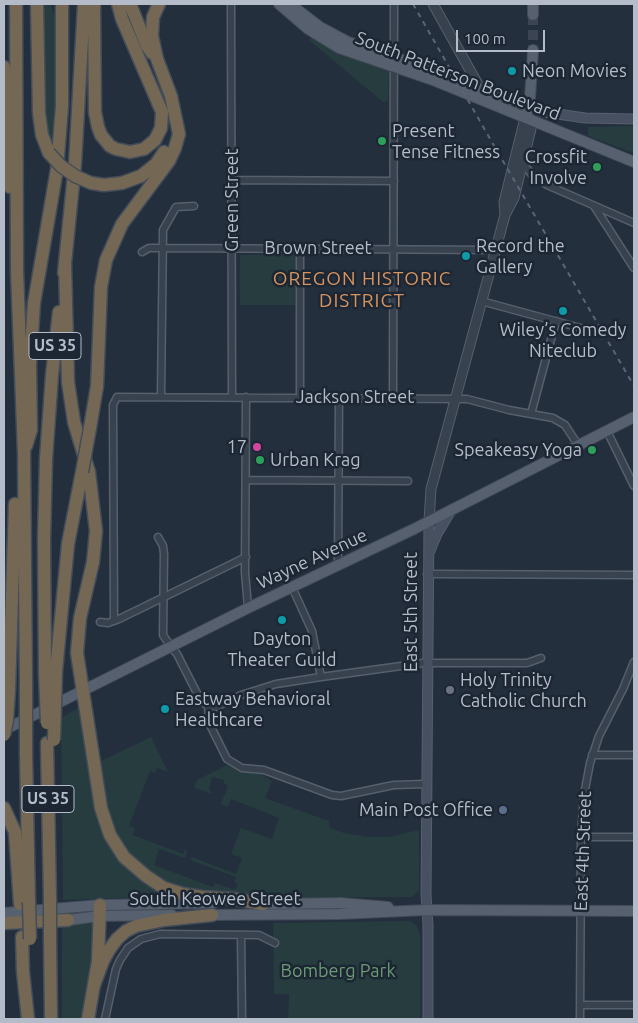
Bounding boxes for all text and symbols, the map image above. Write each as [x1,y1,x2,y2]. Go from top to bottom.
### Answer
scale bar [458,20,547,52]
street label: South Patterson Boulevard [353,27,563,125]
text: 100 m [464,30,506,47]
place label: Neon Movies [522,60,627,82]
marker: Neon Movies [506,65,518,77]
place label: Present Tense Fitness [392,120,500,162]
marker: Present Tense Fitness [376,135,388,147]
place label: Crossfit Involve [525,146,587,188]
street label: Green Street [221,148,243,252]
marker: Crossfit Involve [591,161,603,173]
place label: Record the Gallery [476,235,565,278]
street label: Brown Street [264,237,372,259]
marker: Record the Gallery [460,250,472,262]
district label: OREGON HISTORIC DISTRICT [271,268,453,312]
marker: Wiley’s Comedy Niteclub [557,305,569,317]
place label: Wiley’s Comedy Niteclub [499,319,627,362]
road number: US 35 [29,332,81,360]
street label: Jackson Street [296,386,414,408]
place label: 17 [227,436,247,458]
place label: Speakeasy Yoga [455,439,582,461]
marker: 17 [251,441,263,453]
marker: Speakeasy Yoga [586,444,598,456]
place label: Urban Krag [270,449,361,471]
marker: Urban Krag [254,454,266,466]
street label: Wayne Avenue [253,524,371,594]
street label: East 5th Street [400,552,422,672]
marker: Dayton Theater Guild [276,614,288,626]
place label: Dayton Theater Guild [227,628,337,670]
place label: Holy Trinity Catholic Church [460,669,587,712]
marker: Holy Trinity Catholic Church [444,684,456,696]
place label: Eastway Behavioral Healthcare [175,688,331,731]
marker: Eastway Behavioral Healthcare [159,703,171,715]
road number: US 35 [22,786,74,812]
street label: East 4th Street [570,791,596,911]
place label: Main Post Office [359,799,493,821]
marker: Main Post Office [497,804,509,816]
street label: South Keowee Street [129,888,301,910]
park label: Bomberg Park [280,960,396,982]

